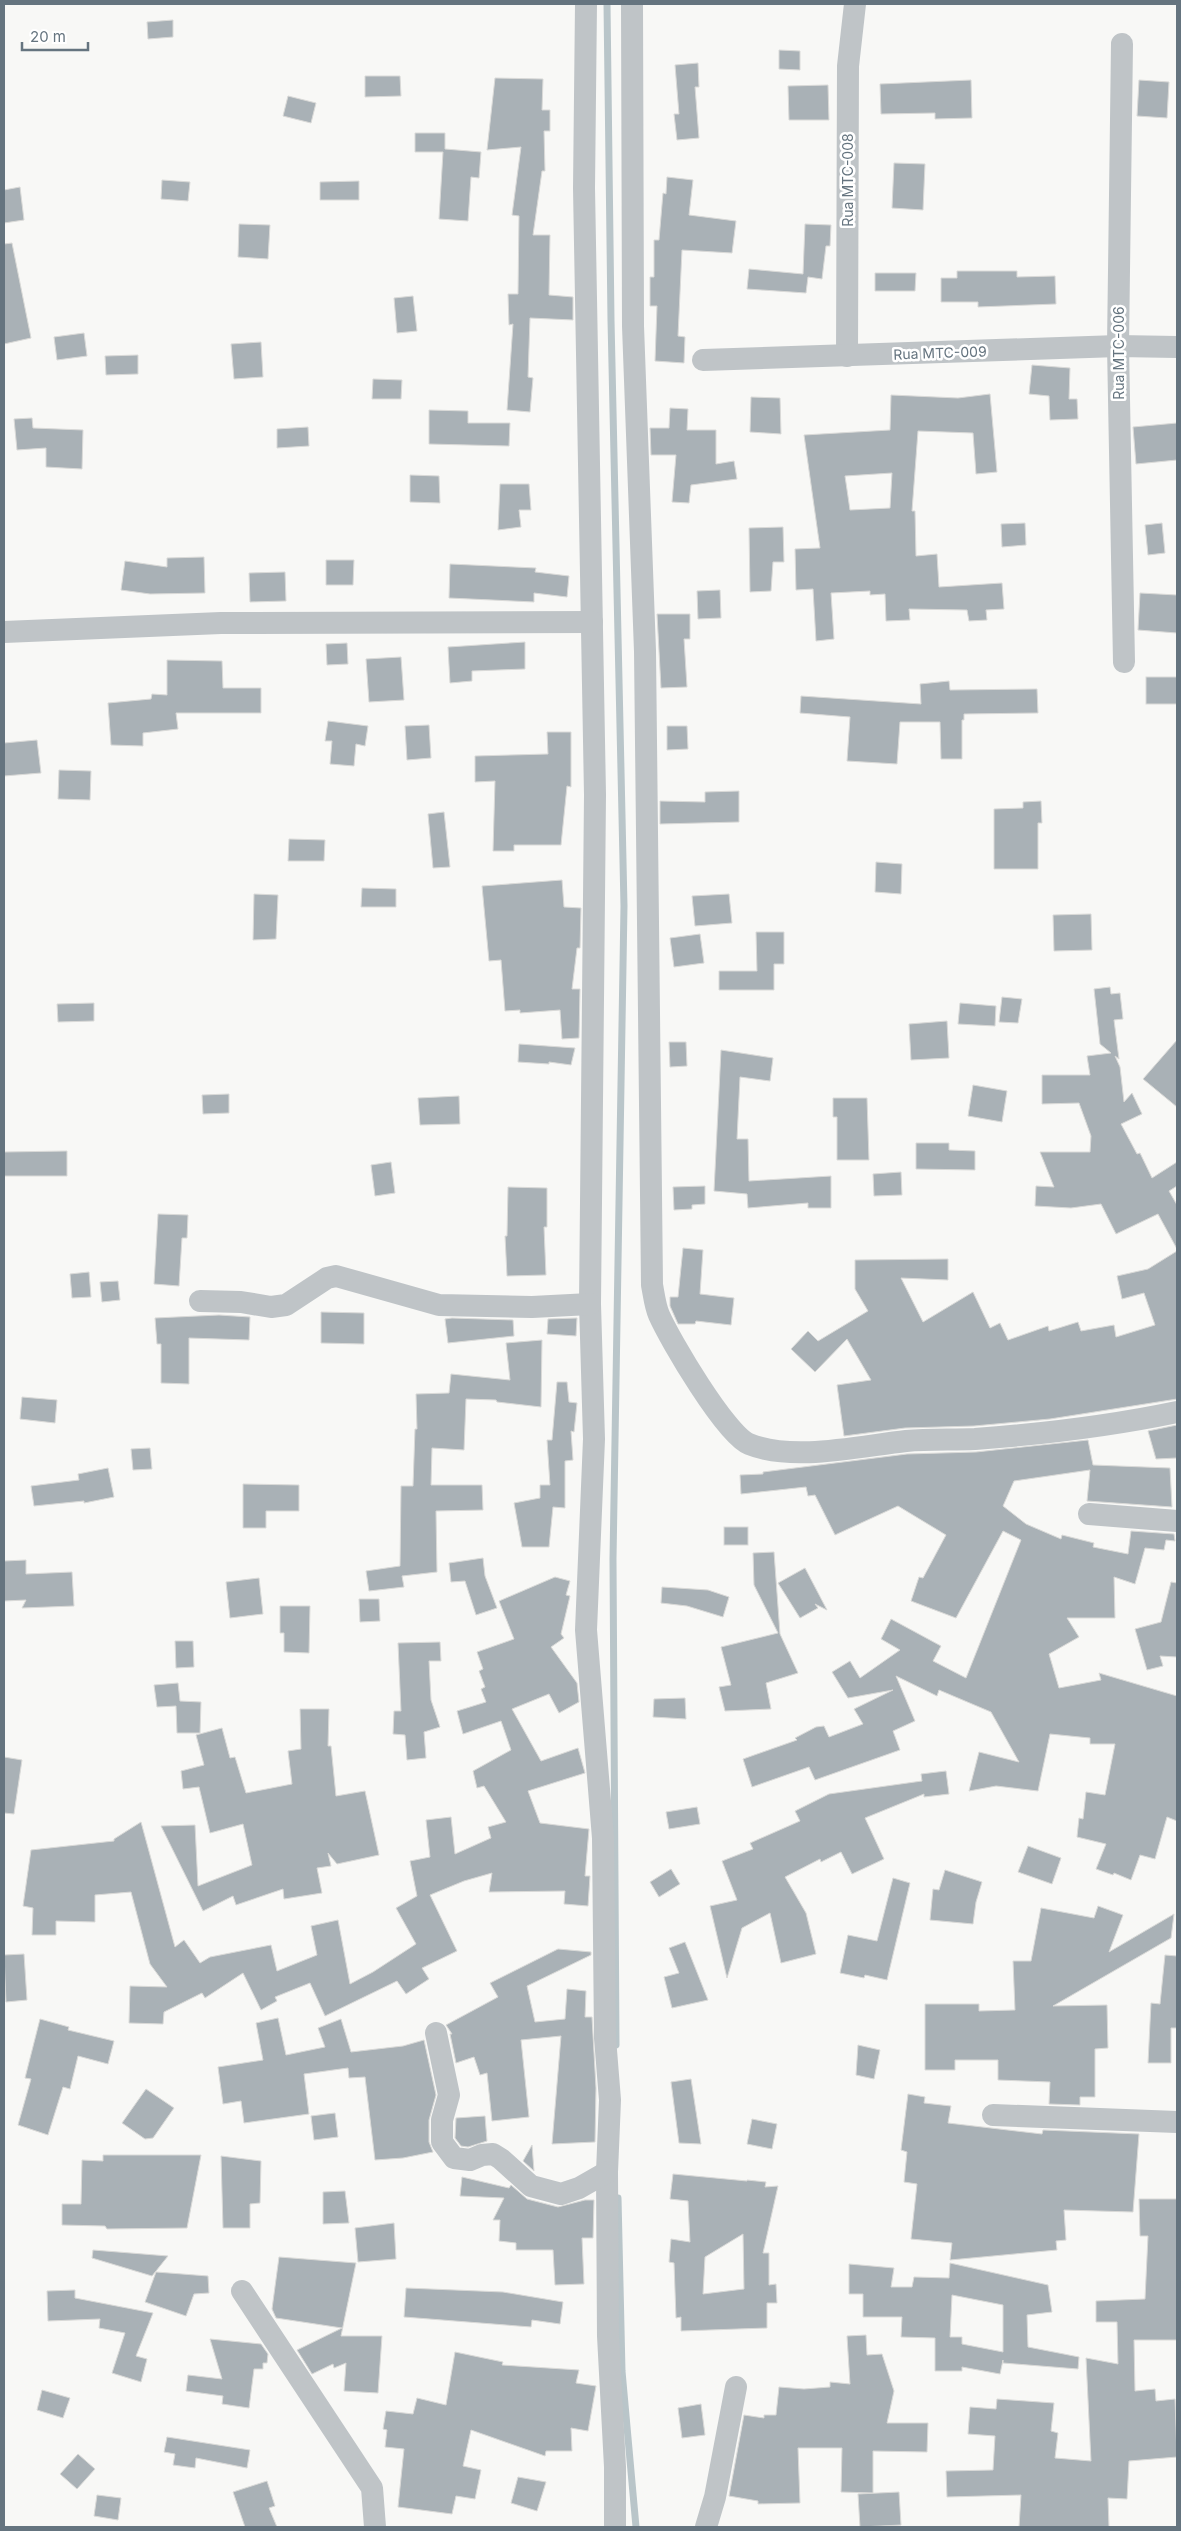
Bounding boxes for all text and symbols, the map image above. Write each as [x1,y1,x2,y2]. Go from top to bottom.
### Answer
scale bar [22,20,89,52]
text: 20 m [30,27,66,46]
street label: Rua MTC-008 [839,133,856,227]
street label: Rua MTC-006 [1110,306,1127,400]
street label: Rua MTC-009 [893,342,987,363]

